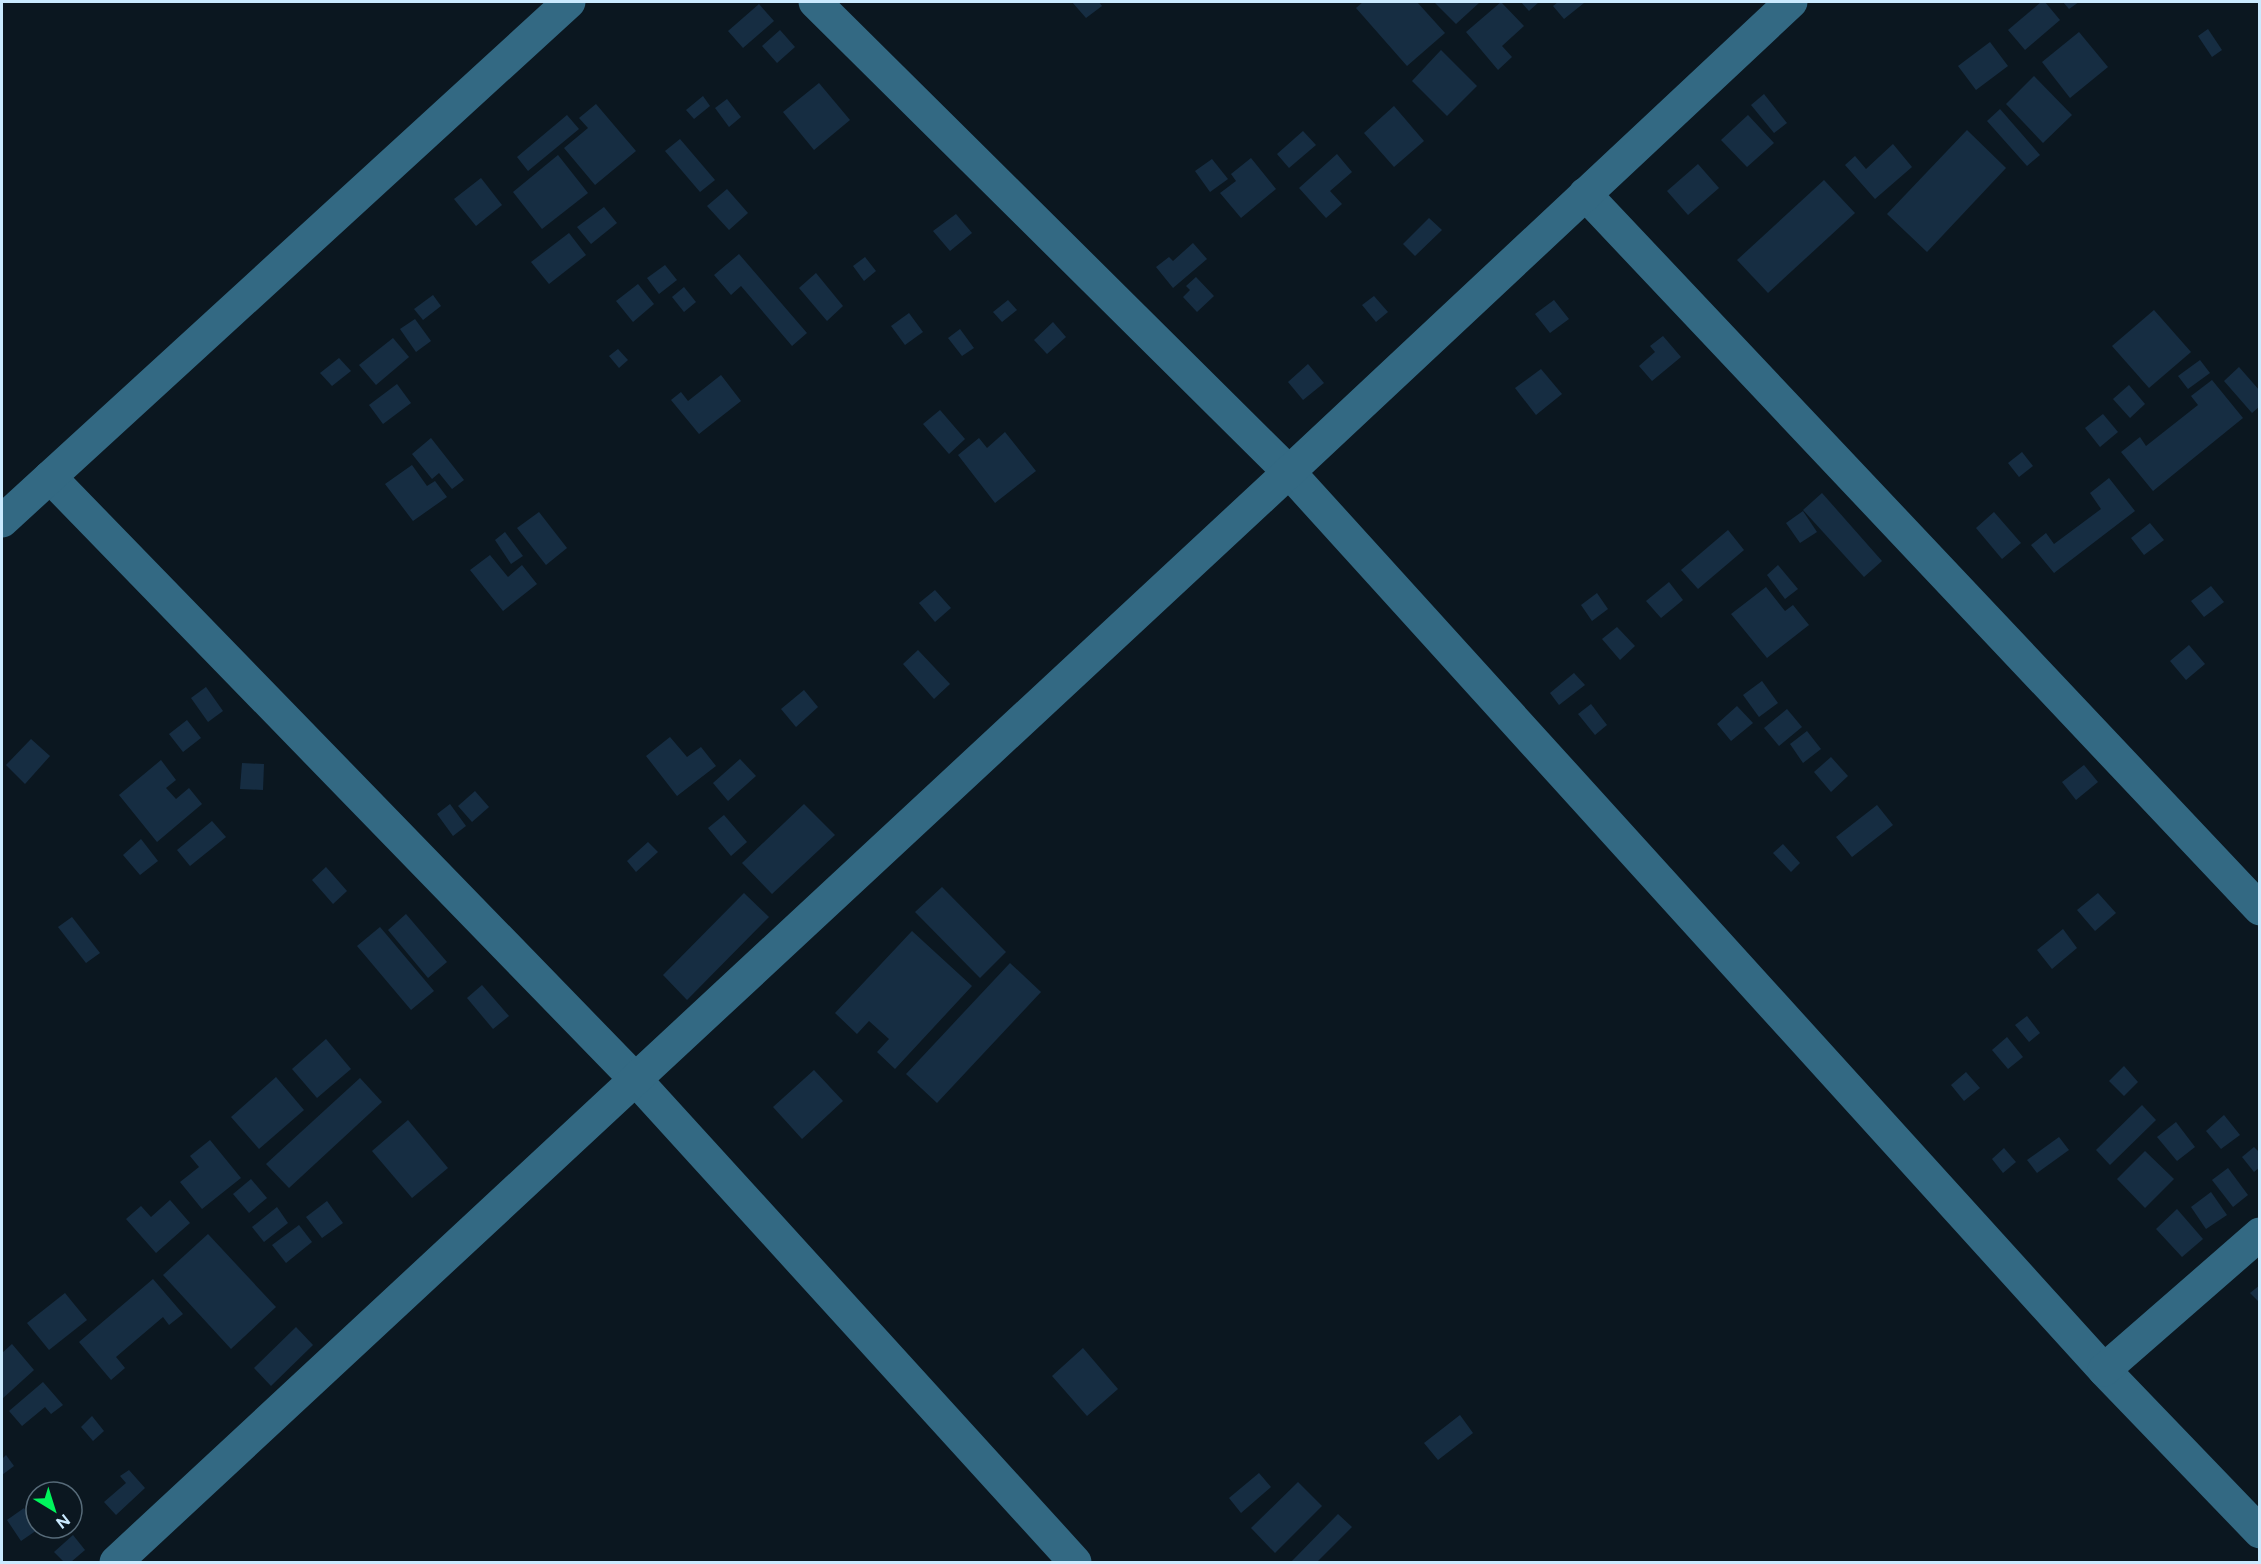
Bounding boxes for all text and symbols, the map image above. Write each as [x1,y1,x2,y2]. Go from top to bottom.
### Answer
north arrow [24,1480,84,1540]
text: N [52,1510,74,1533]

